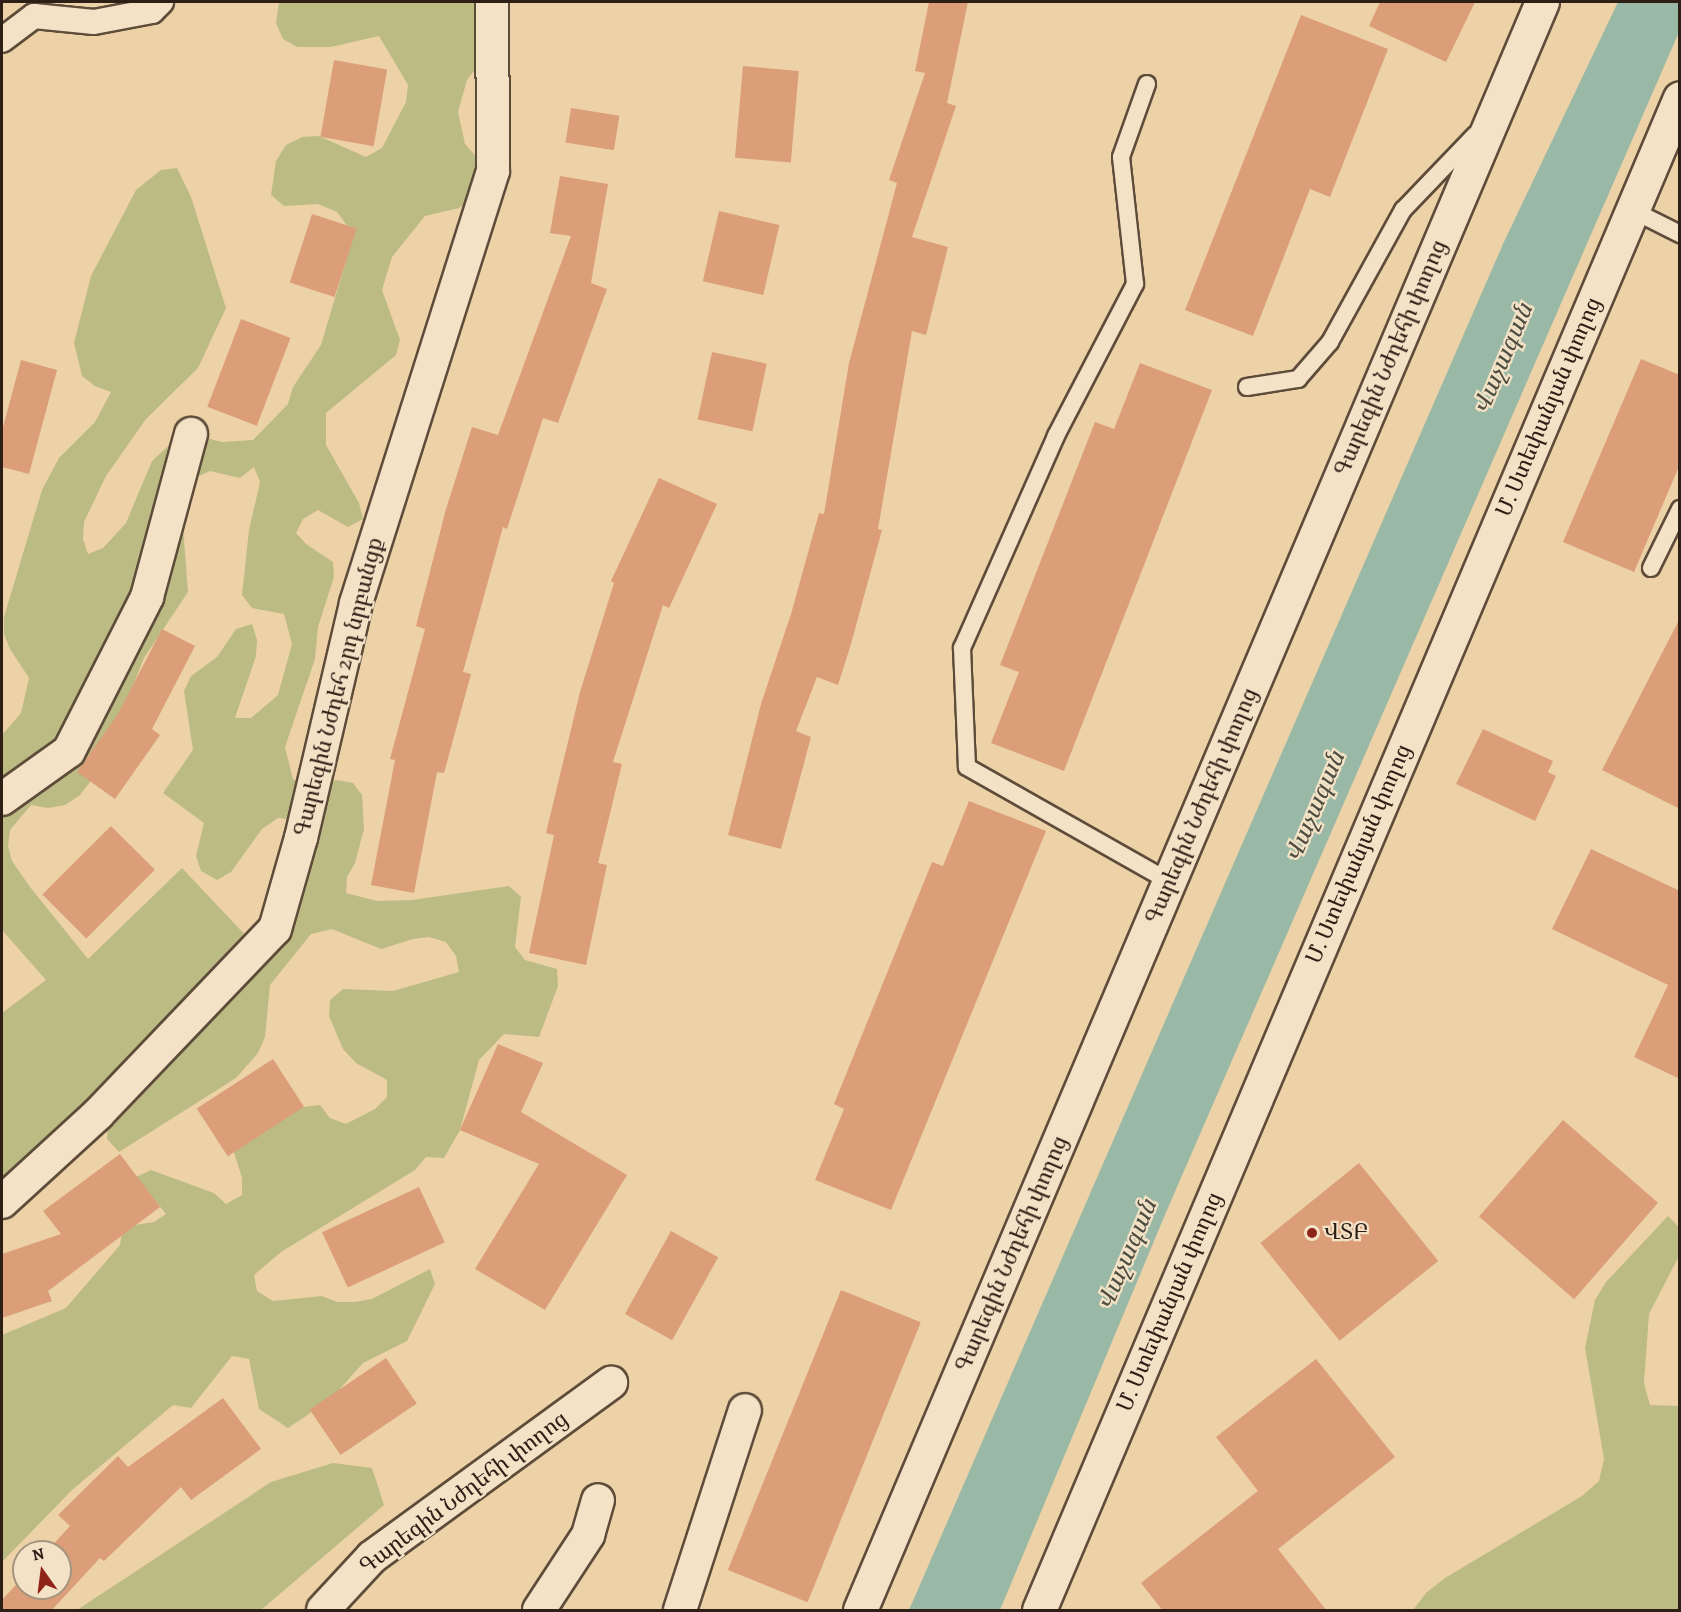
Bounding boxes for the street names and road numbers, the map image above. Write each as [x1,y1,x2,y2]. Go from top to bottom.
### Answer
street label: Գարեգին Նժդեհի փողոց [1329,236,1453,480]
street label: Մ․ Ստեփանյան փողոց [1491,293,1607,521]
street label: Գարեգին Նժդեհ 2րդ նրբանցք [289,535,389,839]
street label: Գարեգին Նժդեհի փողոց [1140,684,1264,928]
street label: Մ․ Ստեփանյան փողոց [1301,740,1417,968]
street label: Գարեգին Նժդեհի փողոց [950,1132,1074,1376]
street label: Մ․ Ստեփանյան փողոց [1112,1188,1228,1416]
street label: Գարեգին Նժդեհի փողոց [355,1406,573,1580]

